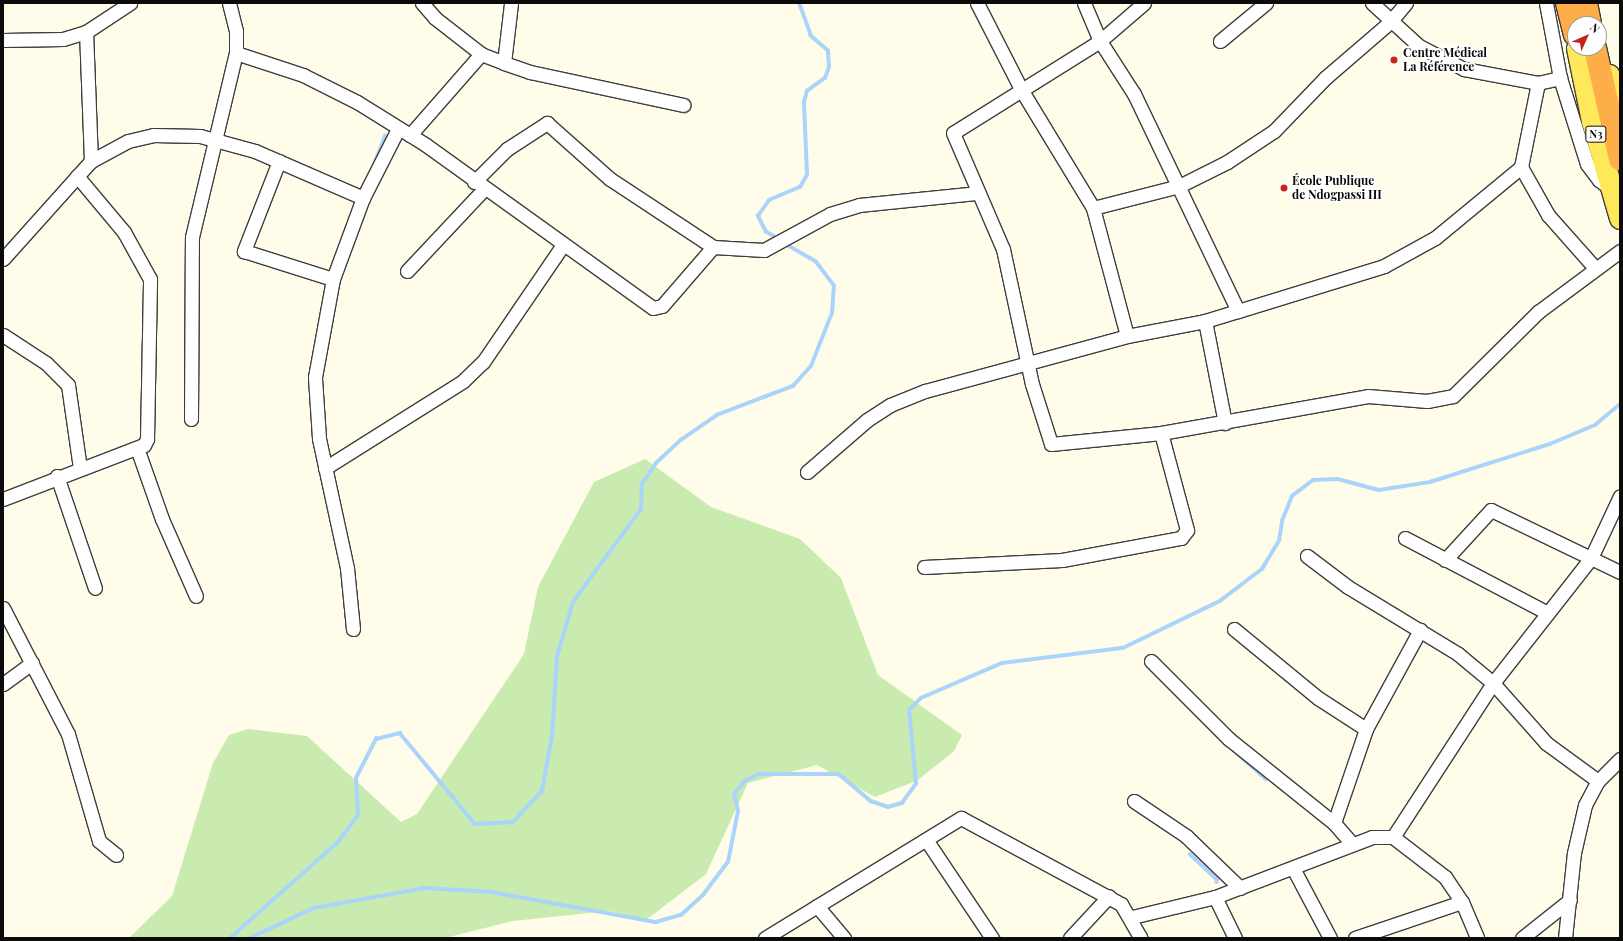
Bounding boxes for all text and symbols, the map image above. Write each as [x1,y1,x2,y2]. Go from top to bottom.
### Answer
north arrow [1567,16,1607,56]
text: N [1587,20,1603,36]
place label: Centre Médical La Référence [1403,46,1487,74]
marker: Centre Médical La Référence [1388,54,1400,66]
road number: N3 [1585,125,1607,143]
place label: École Publique de Ndogpassi III [1292,174,1382,202]
marker: École Publique de Ndogpassi III [1279,183,1289,193]

